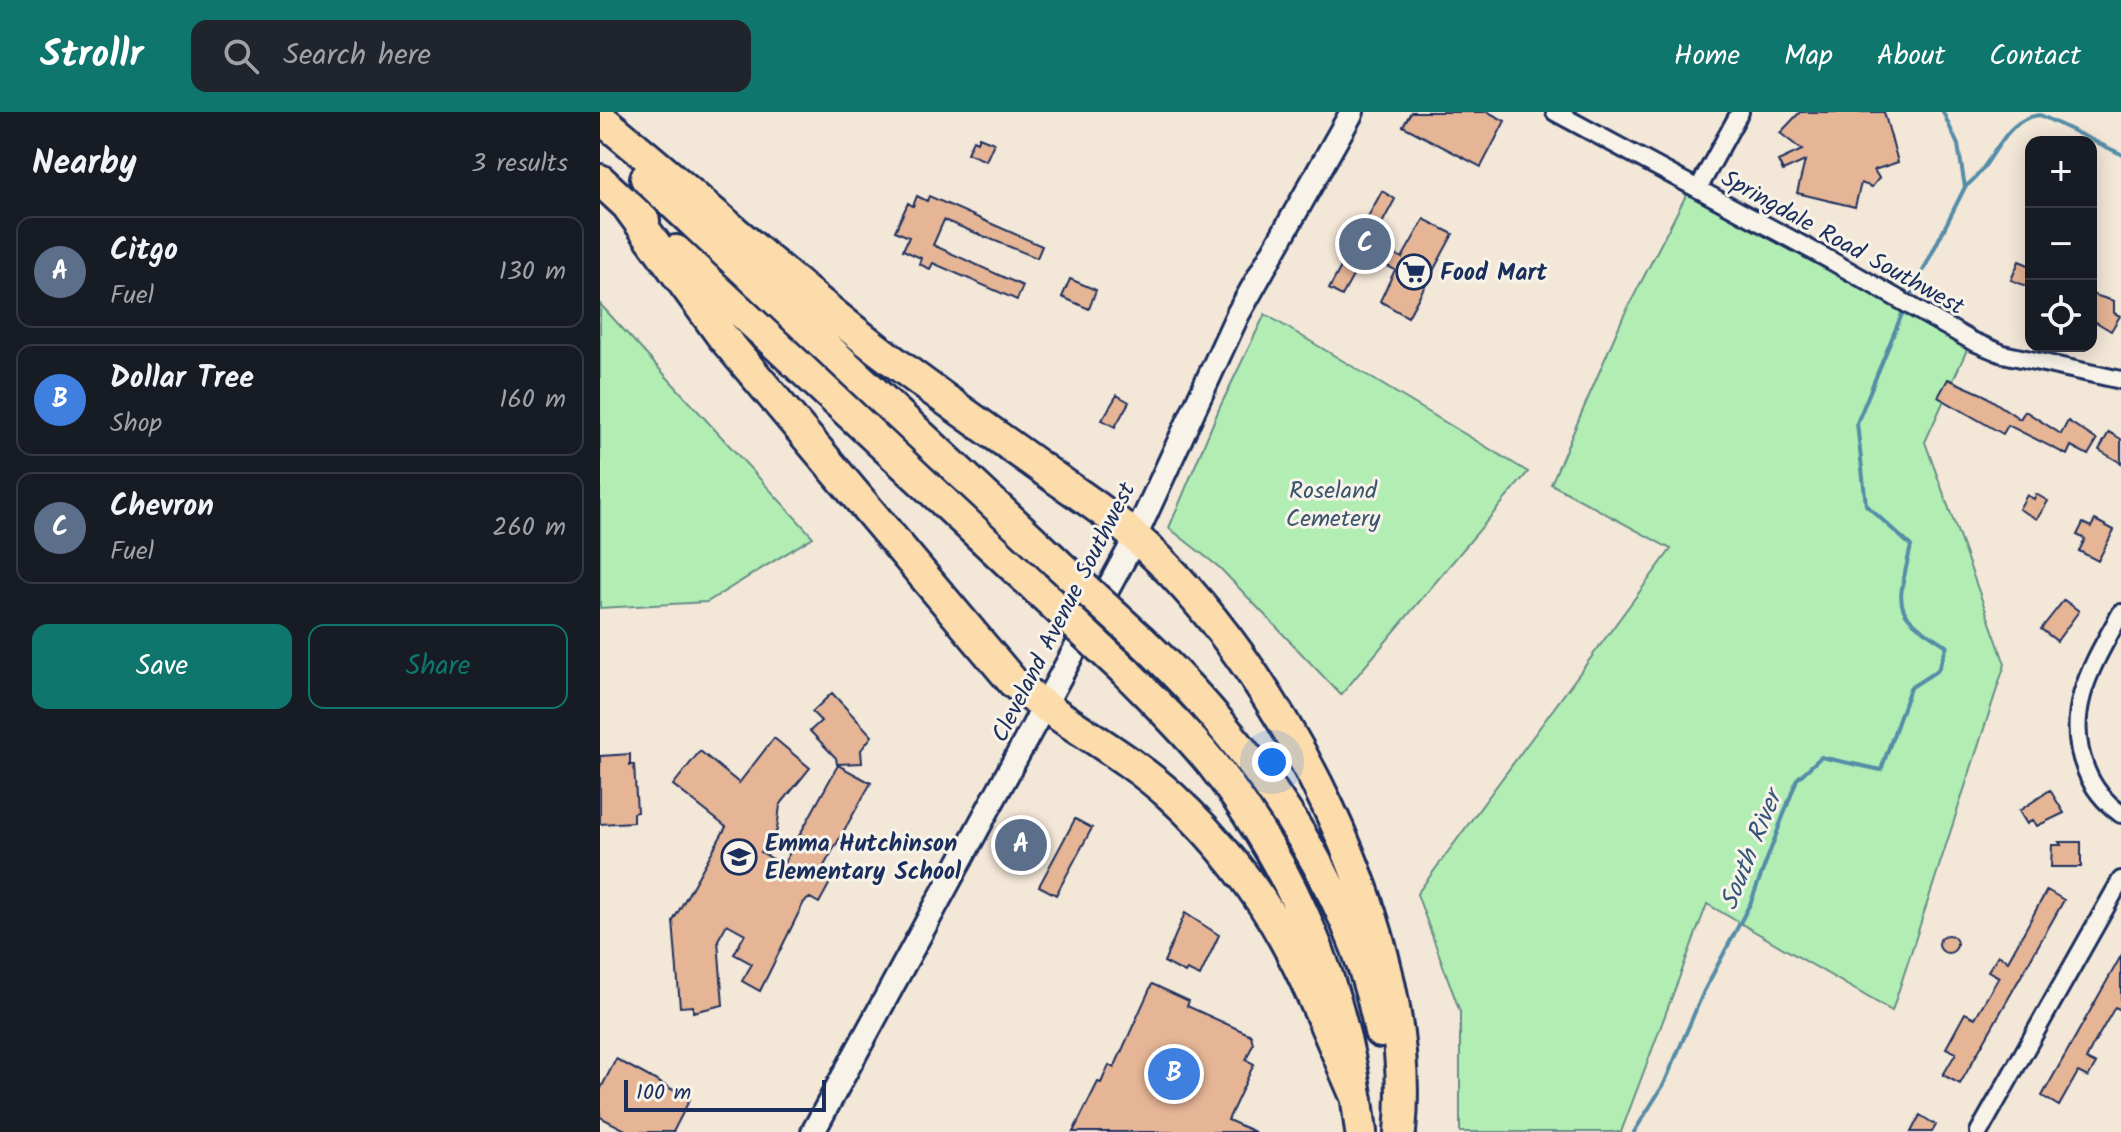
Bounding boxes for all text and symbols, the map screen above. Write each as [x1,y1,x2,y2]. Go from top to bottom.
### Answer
search box [191,20,751,92]
text: Strollr [40,26,143,86]
text: Search here [283,32,431,80]
icon: search [219,34,263,78]
text: Home [1674,34,1740,79]
text: Map [1784,34,1833,79]
text: About [1877,34,1945,79]
text: Contact [1989,34,2081,79]
map controls [2025,136,2097,352]
button: + [2025,136,2097,208]
text: Nearby [32,137,137,191]
text: 3 results [471,143,568,185]
street label: Springdale Road Southwest [1713,160,1972,327]
button: − [2025,208,2097,280]
pin: C [1339,214,1391,274]
text: Citgo [110,227,178,275]
text: A [52,251,68,293]
text: 130 m [499,251,566,293]
supermarket icon: Food Mart [1395,253,1433,291]
place label: Food Mart [1440,254,1548,293]
text: Fuel [110,275,154,317]
button: locate [2025,280,2097,352]
text: Dollar Tree [110,355,254,403]
text: B [52,379,68,421]
text: 160 m [499,379,566,421]
text: Shop [110,403,162,445]
park label: Roseland Cemetery [1286,472,1381,539]
street label: Cleveland Avenue Southwest [982,475,1147,750]
text: Chevron [110,483,214,531]
text: C [52,507,68,549]
text: 260 m [492,507,566,549]
text: Fuel [110,531,154,573]
button: Save [32,624,292,709]
button: Share [308,624,568,709]
your location [1252,742,1292,782]
water label: South River [1709,780,1797,917]
pin: A [995,815,1047,875]
place label: Emma Hutchinson Elementary School [765,825,962,892]
school or university icon: Emma Hutchinson Elementary School [720,838,758,876]
pin: B [1148,1044,1200,1104]
scale bar [624,1076,826,1112]
text: 100 m [636,1076,691,1111]

